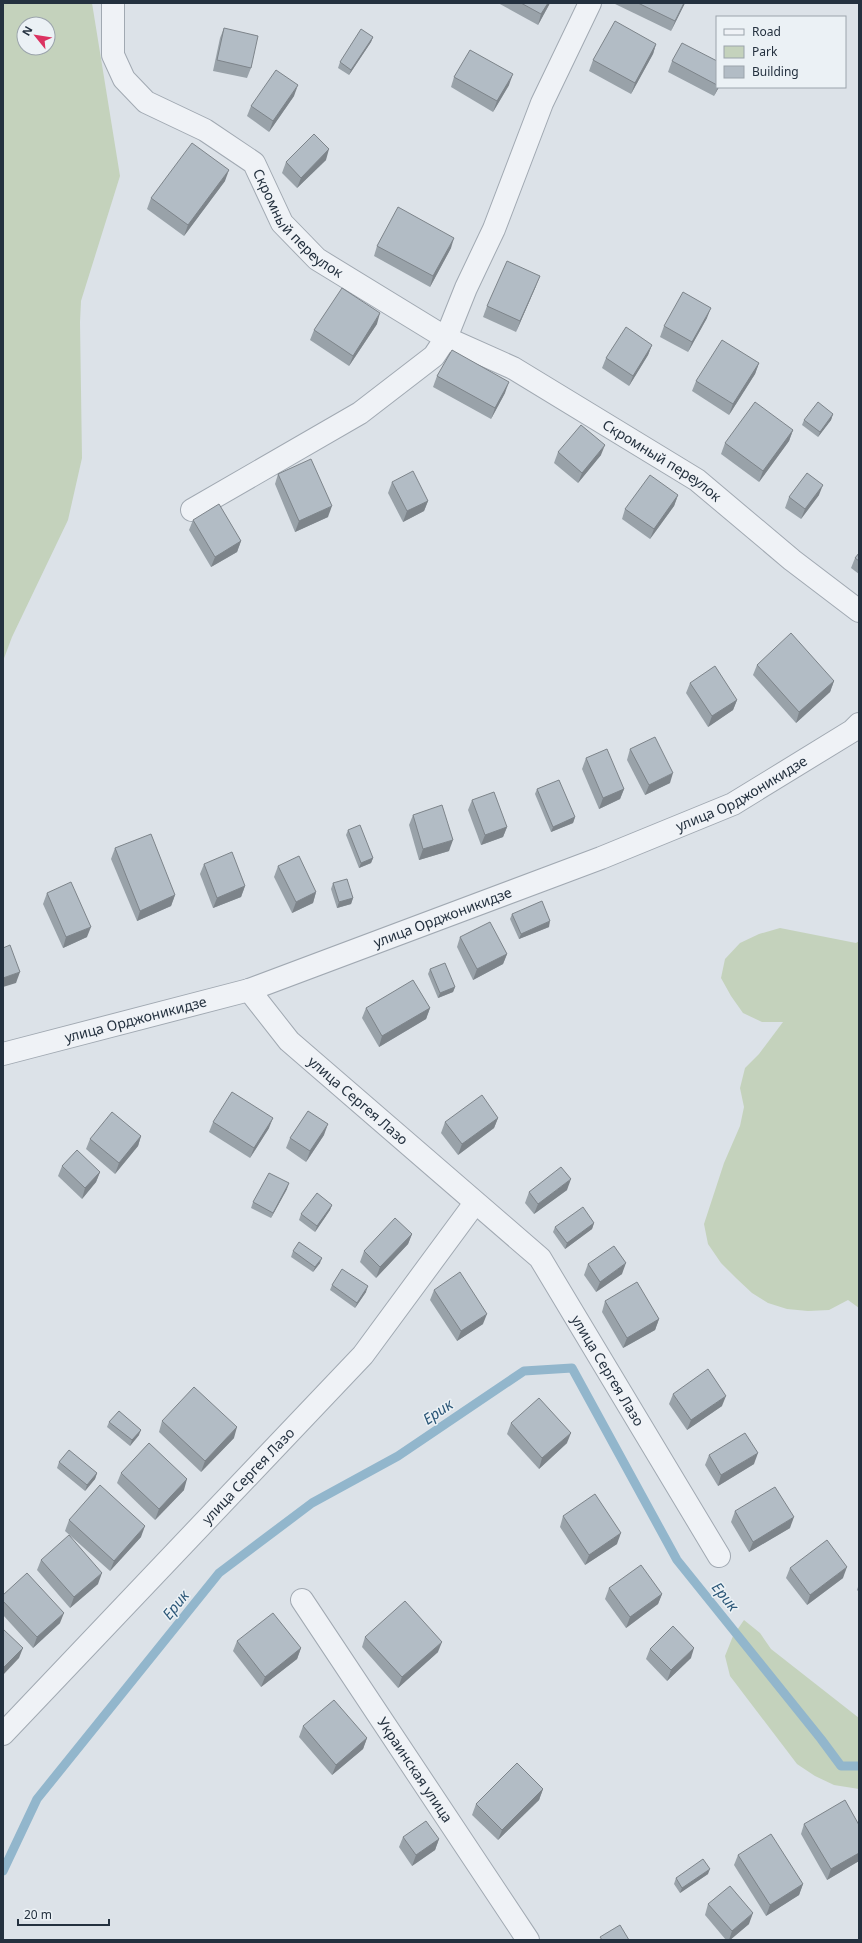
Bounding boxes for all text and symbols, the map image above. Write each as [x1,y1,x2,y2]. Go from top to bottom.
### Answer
north arrow [16,16,56,56]
legend [716,16,846,88]
text: N [18,23,36,38]
text: Road [752,23,781,40]
text: Park [752,43,778,60]
text: Building [752,63,799,80]
street label: Скромный переулок [249,165,347,282]
street label: Скромный переулок [599,415,726,506]
street label: улица Орджоникидзе [673,751,811,835]
street label: улица Орджоникидзе [371,882,514,951]
street label: улица Орджоникидзе [62,991,209,1047]
street label: улица Сергея Лазо [304,1052,412,1149]
street label: улица Сергея Лазо [567,1311,649,1430]
water label: Ерик [418,1393,458,1428]
street label: улица Сергея Лазо [197,1423,298,1528]
water label: Ерик [708,1578,745,1616]
water label: Ерик [157,1584,194,1623]
street label: Украинская улица [373,1713,457,1826]
scale bar [18,1901,109,1927]
text: 20 m [24,1906,52,1923]

